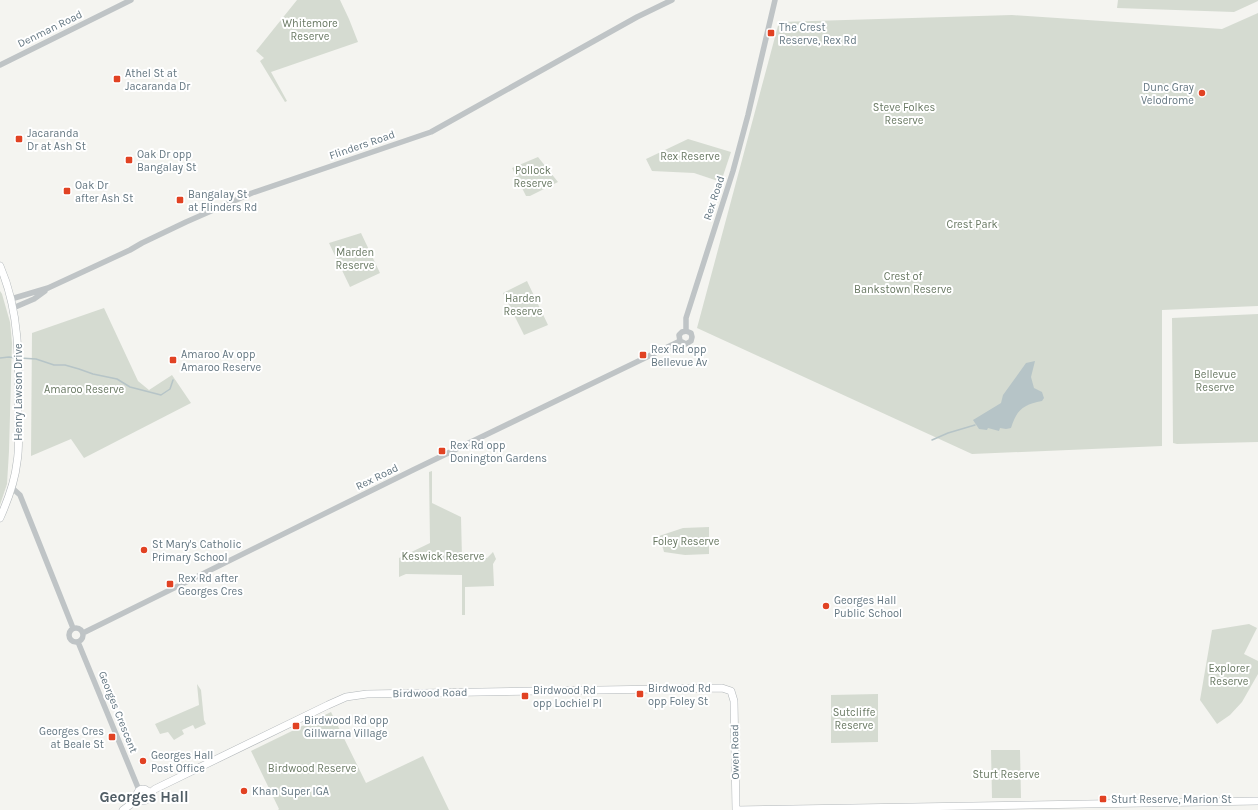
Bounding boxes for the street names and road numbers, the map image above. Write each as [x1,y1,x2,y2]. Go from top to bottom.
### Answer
street label: Denman Road [15,8,85,50]
street label: Flinders Road [327,128,397,162]
street label: Rex Road [701,174,727,222]
street label: Henry Lawson Drive [12,343,25,441]
street label: Rex Road [353,461,401,493]
street label: Georges Crescent [96,669,140,755]
street label: Birdwood Road [392,686,468,700]
street label: Owen Road [728,724,742,780]

